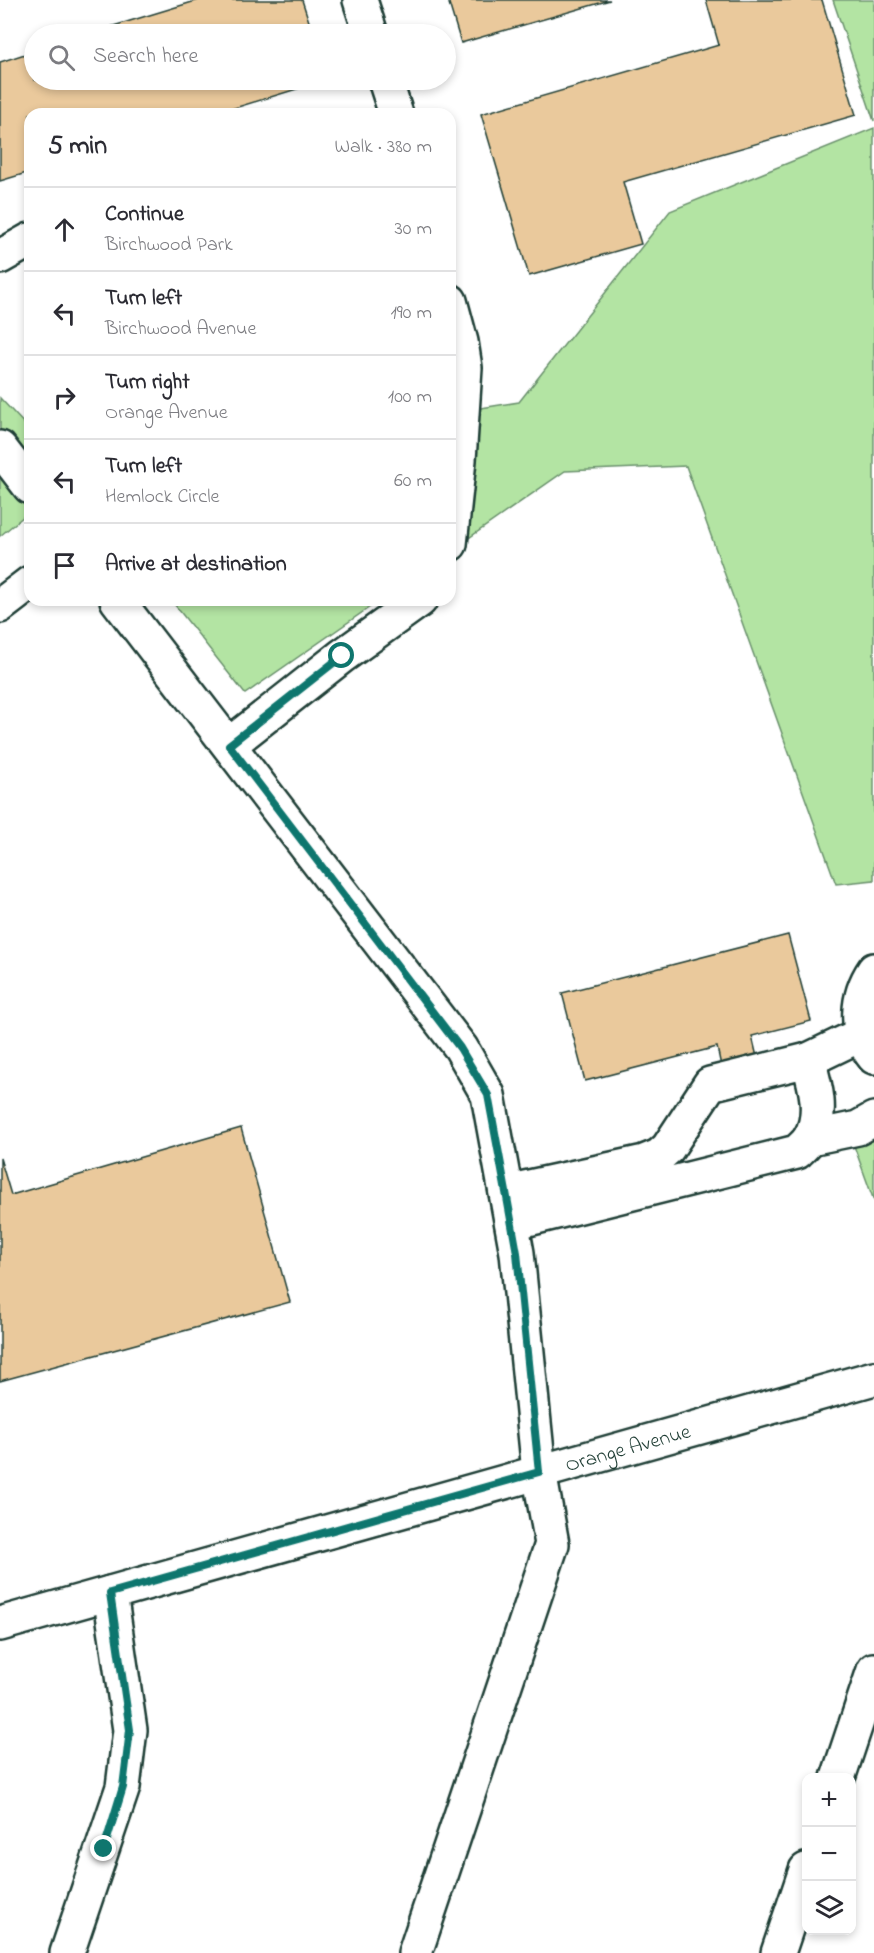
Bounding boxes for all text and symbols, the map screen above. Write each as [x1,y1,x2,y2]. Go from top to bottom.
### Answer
search box [24,24,456,90]
icon: search [45,41,78,74]
text: Search here [93,41,198,73]
text: 5 min [48,128,107,166]
text: Walk · 380 m [334,133,432,162]
text: Continue [105,199,184,231]
icon: ahead [48,213,81,246]
text: 30 m [395,215,432,244]
text: Birchwood Park [105,231,233,260]
text: Turn left [105,283,182,315]
icon: left [48,297,81,330]
text: 190 m [390,299,432,328]
text: Birchwood Avenue [105,315,256,344]
text: Turn right [105,367,190,399]
icon: right [48,381,81,414]
text: 100 m [388,383,432,412]
text: Orange Avenue [105,399,228,428]
text: Turn left [105,451,182,483]
icon: left [48,465,81,498]
text: 60 m [394,467,432,496]
text: Hemlock Circle [105,483,219,512]
icon: arrive [48,549,81,582]
text: Arrive at destination [105,549,287,581]
route start [328,642,354,668]
street label: Orange Avenue [562,1417,695,1481]
map controls [802,1773,856,1935]
button: + [802,1773,856,1827]
button: − [802,1827,856,1881]
route end [90,1835,116,1861]
button: layers [802,1881,856,1935]

